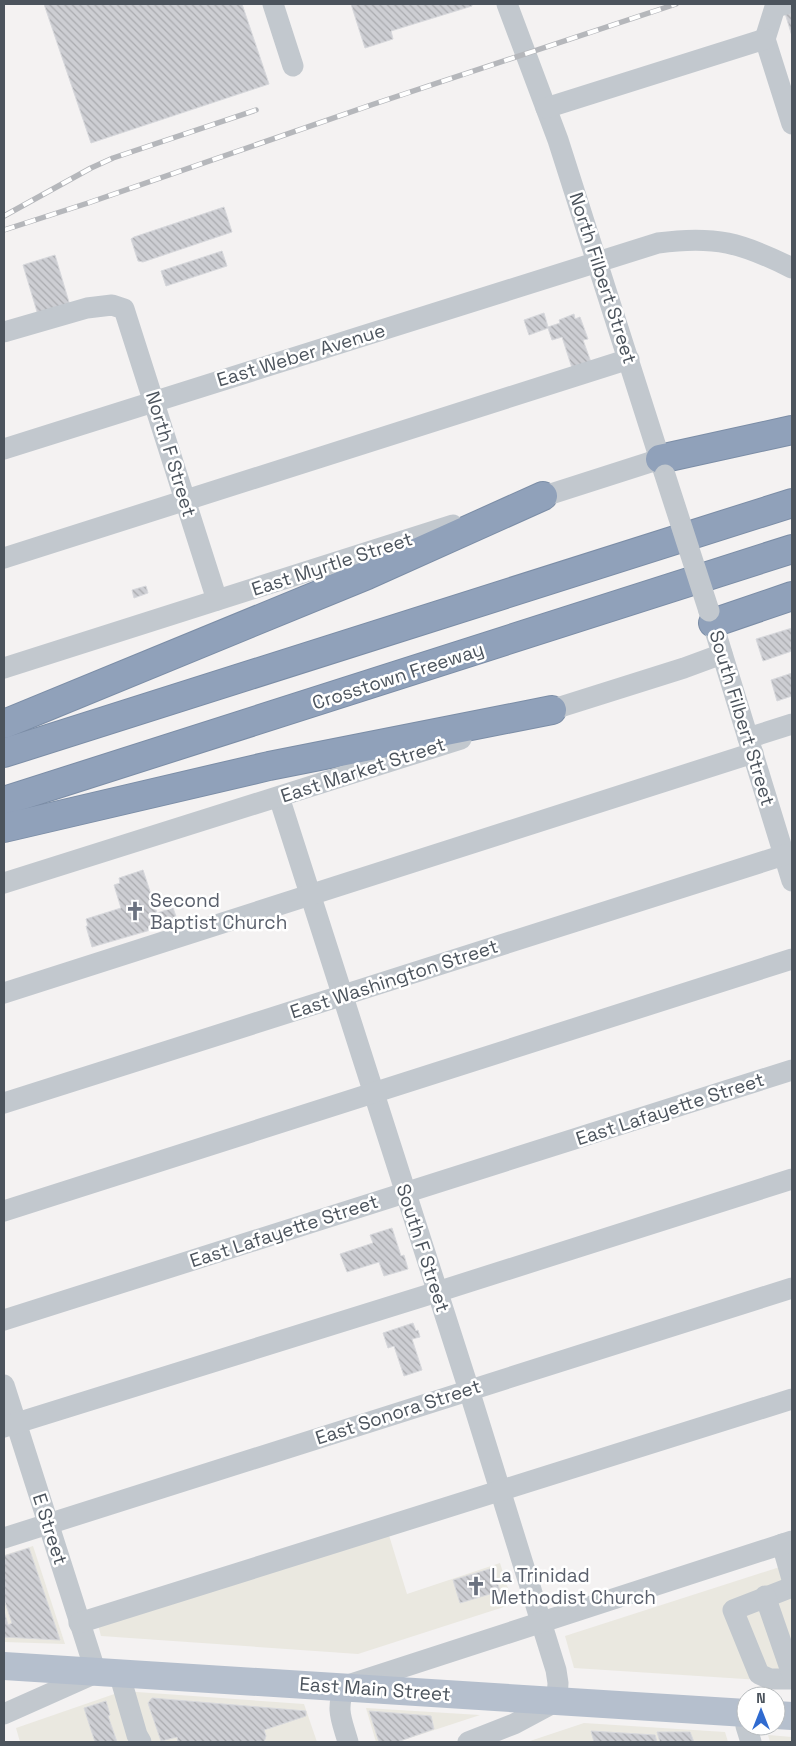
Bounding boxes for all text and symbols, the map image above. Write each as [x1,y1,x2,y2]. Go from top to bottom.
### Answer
street label: North Filbert Street [564,189,642,367]
street label: East Weber Avenue [214,317,388,393]
street label: North F Street [140,388,202,520]
street label: East Myrtle Street [248,526,416,602]
street label: South Filbert Street [703,627,781,809]
street label: Crosstown Freeway [309,636,487,716]
street label: East Market Street [277,732,449,808]
place label: Second Baptist Church [150,888,287,935]
church icon: Second Baptist Church [124,900,146,922]
street label: East Washington Street [287,934,501,1024]
street label: East Lafayette Street [573,1067,767,1151]
street label: South F Street [390,1181,456,1315]
street label: East Lafayette Street [187,1189,381,1273]
street label: East Sonora Street [312,1373,484,1451]
street label: E Street [27,1490,73,1568]
place label: La Trinidad Methodist Church [491,1563,656,1610]
church icon: La Trinidad Methodist Church [465,1575,487,1597]
street label: East Main Street [299,1671,451,1707]
north arrow [736,1686,786,1736]
text: N [756,1689,766,1707]

